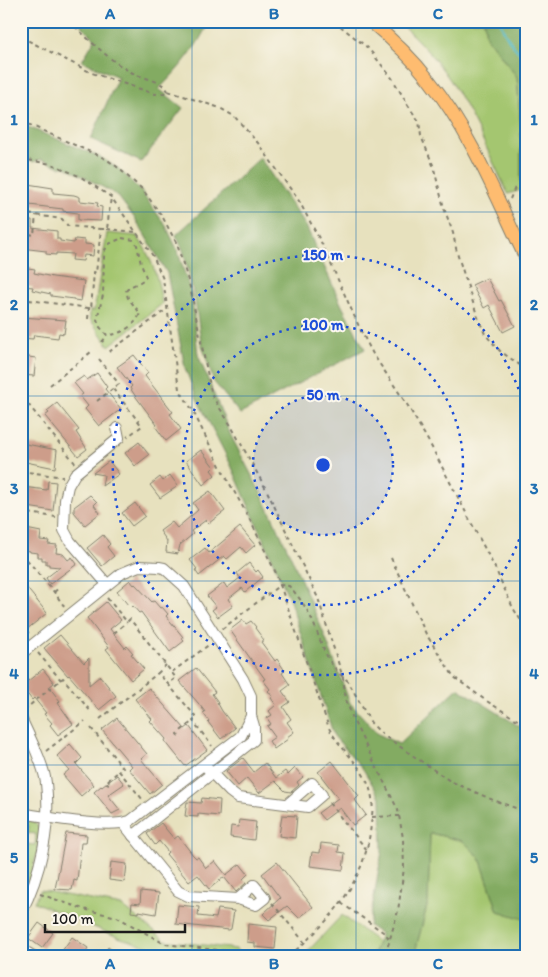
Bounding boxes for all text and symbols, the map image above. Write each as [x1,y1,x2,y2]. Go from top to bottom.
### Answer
text: A [104,4,116,23]
text: B [269,4,280,23]
text: C [433,4,444,23]
text: 1 [10,110,18,129]
text: 1 [530,110,538,129]
text: 150 m [303,246,343,264]
text: 2 [10,295,19,314]
text: 2 [530,295,539,314]
text: 100 m [302,316,344,334]
text: 50 m [306,386,340,404]
centre of rings [314,456,332,474]
text: 3 [10,479,19,498]
text: 3 [530,479,539,498]
text: 4 [9,664,19,683]
text: 4 [529,664,539,683]
text: 5 [10,848,19,867]
text: 5 [530,848,539,867]
scale bar [45,902,185,934]
text: 100 m [52,910,94,928]
text: A [104,954,116,973]
text: B [269,954,280,973]
text: C [433,954,444,973]

